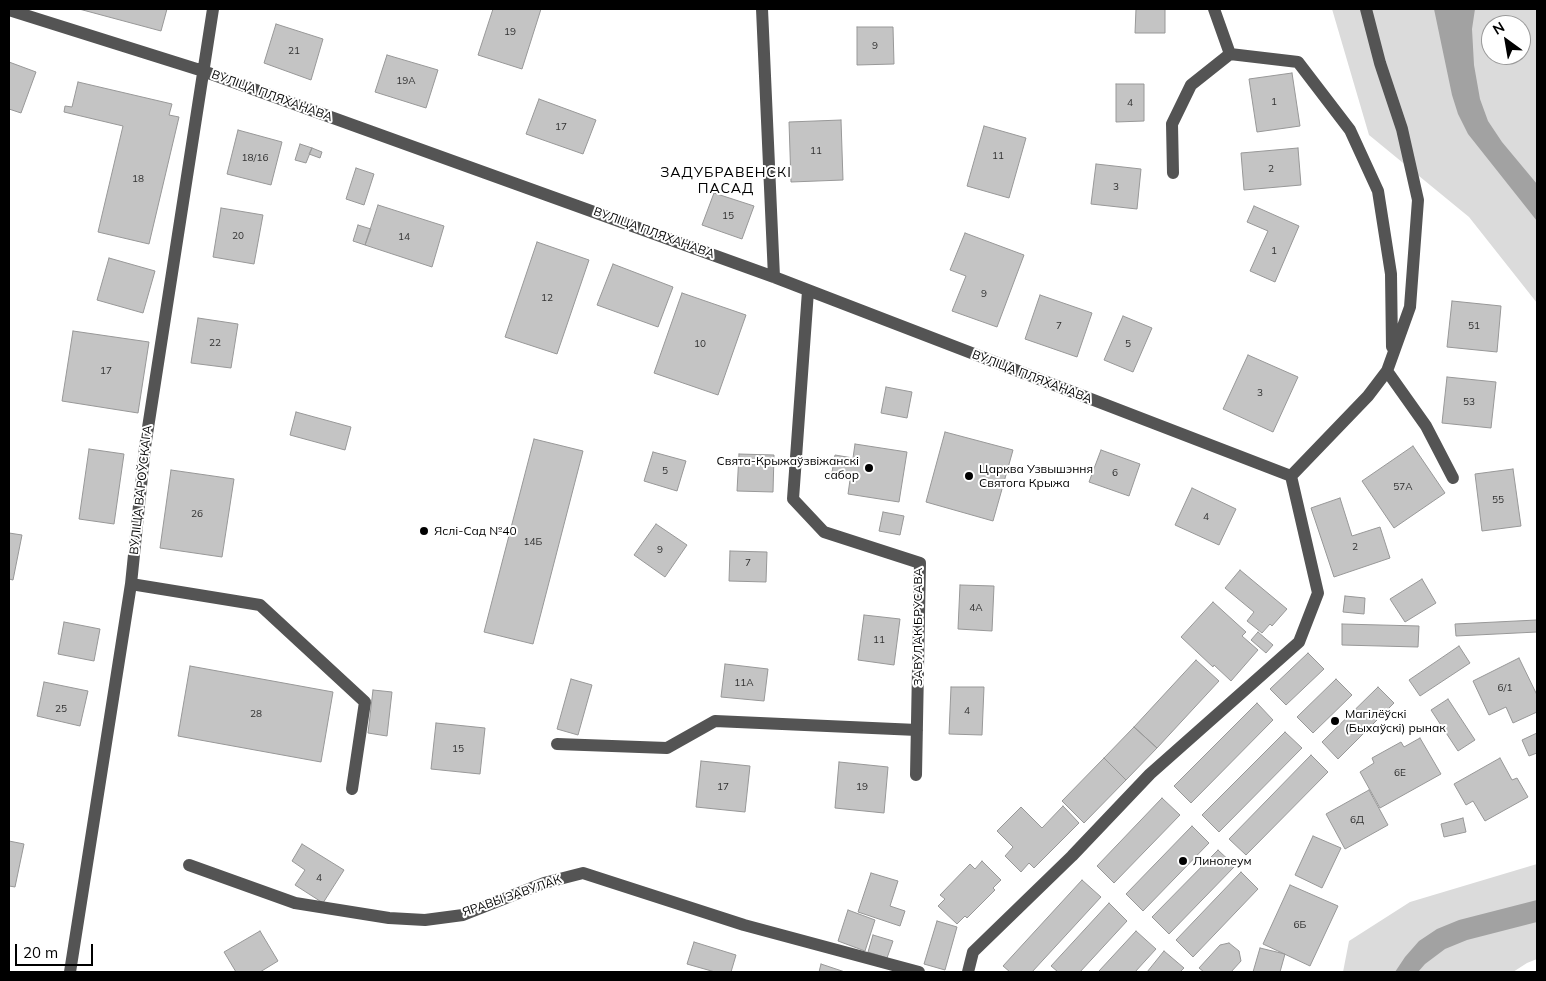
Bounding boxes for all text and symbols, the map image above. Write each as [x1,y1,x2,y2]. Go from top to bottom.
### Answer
north arrow [1481,15,1531,65]
text: N [1489,18,1508,39]
house number: 19 [504,26,516,38]
house number: 9 [872,40,878,52]
house number: 21 [288,45,300,57]
street label: ВУЛІЦА ПЛЯХАНАВА [210,67,334,125]
house number: 19А [396,75,416,87]
house number: 1 [1271,96,1277,108]
house number: 4 [1127,97,1133,109]
house number: 17 [555,121,567,133]
house number: 11 [810,145,822,157]
house number: 11 [992,150,1004,162]
house number: 18/16 [242,152,268,164]
house number: 2 [1268,163,1274,175]
district label: ЗАДУБРАВЕНСКІ ПАСАД [659,165,793,198]
house number: 18 [132,173,144,185]
house number: 3 [1113,181,1119,193]
street label: ВУЛІЦА ПЛЯХАНАВА [592,204,716,262]
house number: 15 [722,210,734,222]
house number: 20 [232,230,244,242]
house number: 14 [398,231,410,243]
house number: 1 [1271,245,1277,257]
house number: 9 [981,288,987,300]
house number: 12 [541,292,553,304]
house number: 7 [1056,320,1062,332]
house number: 51 [1468,320,1480,332]
house number: 22 [209,337,221,349]
house number: 10 [694,338,706,350]
house number: 5 [1125,338,1131,350]
street label: ВУЛІЦА ПЛЯХАНАВА [970,347,1094,407]
house number: 17 [100,365,112,377]
house number: 3 [1257,387,1263,399]
house number: 53 [1463,396,1475,408]
street label: ВУЛІЦА ВАРОЎСКАГА [127,425,155,555]
place label: Свята-Крыжаўзвіжанскі сабор [717,454,859,482]
marker: Свята-Крыжаўзвіжанскі сабор [863,462,875,474]
place label: Царква Узвышэння Святога Крыжа [979,462,1093,490]
house number: 5 [662,465,668,477]
house number: 6 [1112,467,1118,479]
marker: Царква Узвышэння Святога Крыжа [963,470,975,482]
house number: 57А [1393,481,1413,493]
house number: 55 [1492,494,1504,506]
house number: 26 [191,508,203,520]
house number: 4 [1203,511,1209,523]
place label: Яслі-Сад №40 [434,524,517,538]
marker: Яслі-Сад №40 [418,525,430,537]
house number: 14Б [524,536,542,548]
house number: 2 [1352,541,1358,553]
house number: 9 [657,544,663,556]
house number: 7 [745,557,751,569]
street label: ЗАВУЛАК БРУСАВА [911,568,925,686]
house number: 4А [969,602,983,614]
house number: 11 [873,634,885,646]
house number: 11А [734,677,754,689]
house number: 6/1 [1498,682,1512,694]
house number: 25 [55,703,67,715]
house number: 4 [964,705,970,717]
place label: Магілёўскі (Быхаўскі) рынак [1345,707,1446,735]
house number: 28 [250,708,262,720]
marker: Магілёўскі (Быхаўскі) рынак [1329,715,1341,727]
house number: 15 [452,743,464,755]
house number: 6Е [1394,767,1406,779]
house number: 17 [717,781,729,793]
house number: 19 [856,781,868,793]
house number: 6Д [1350,814,1364,826]
place label: Линолеум [1193,854,1251,868]
marker: Линолеум [1177,855,1189,867]
house number: 4 [316,872,322,884]
street label: ЯРАВЫ ЗАВУЛАК [461,872,563,920]
house number: 6Б [1294,919,1306,931]
scale bar [18,934,95,966]
text: 20 m [23,943,58,962]

